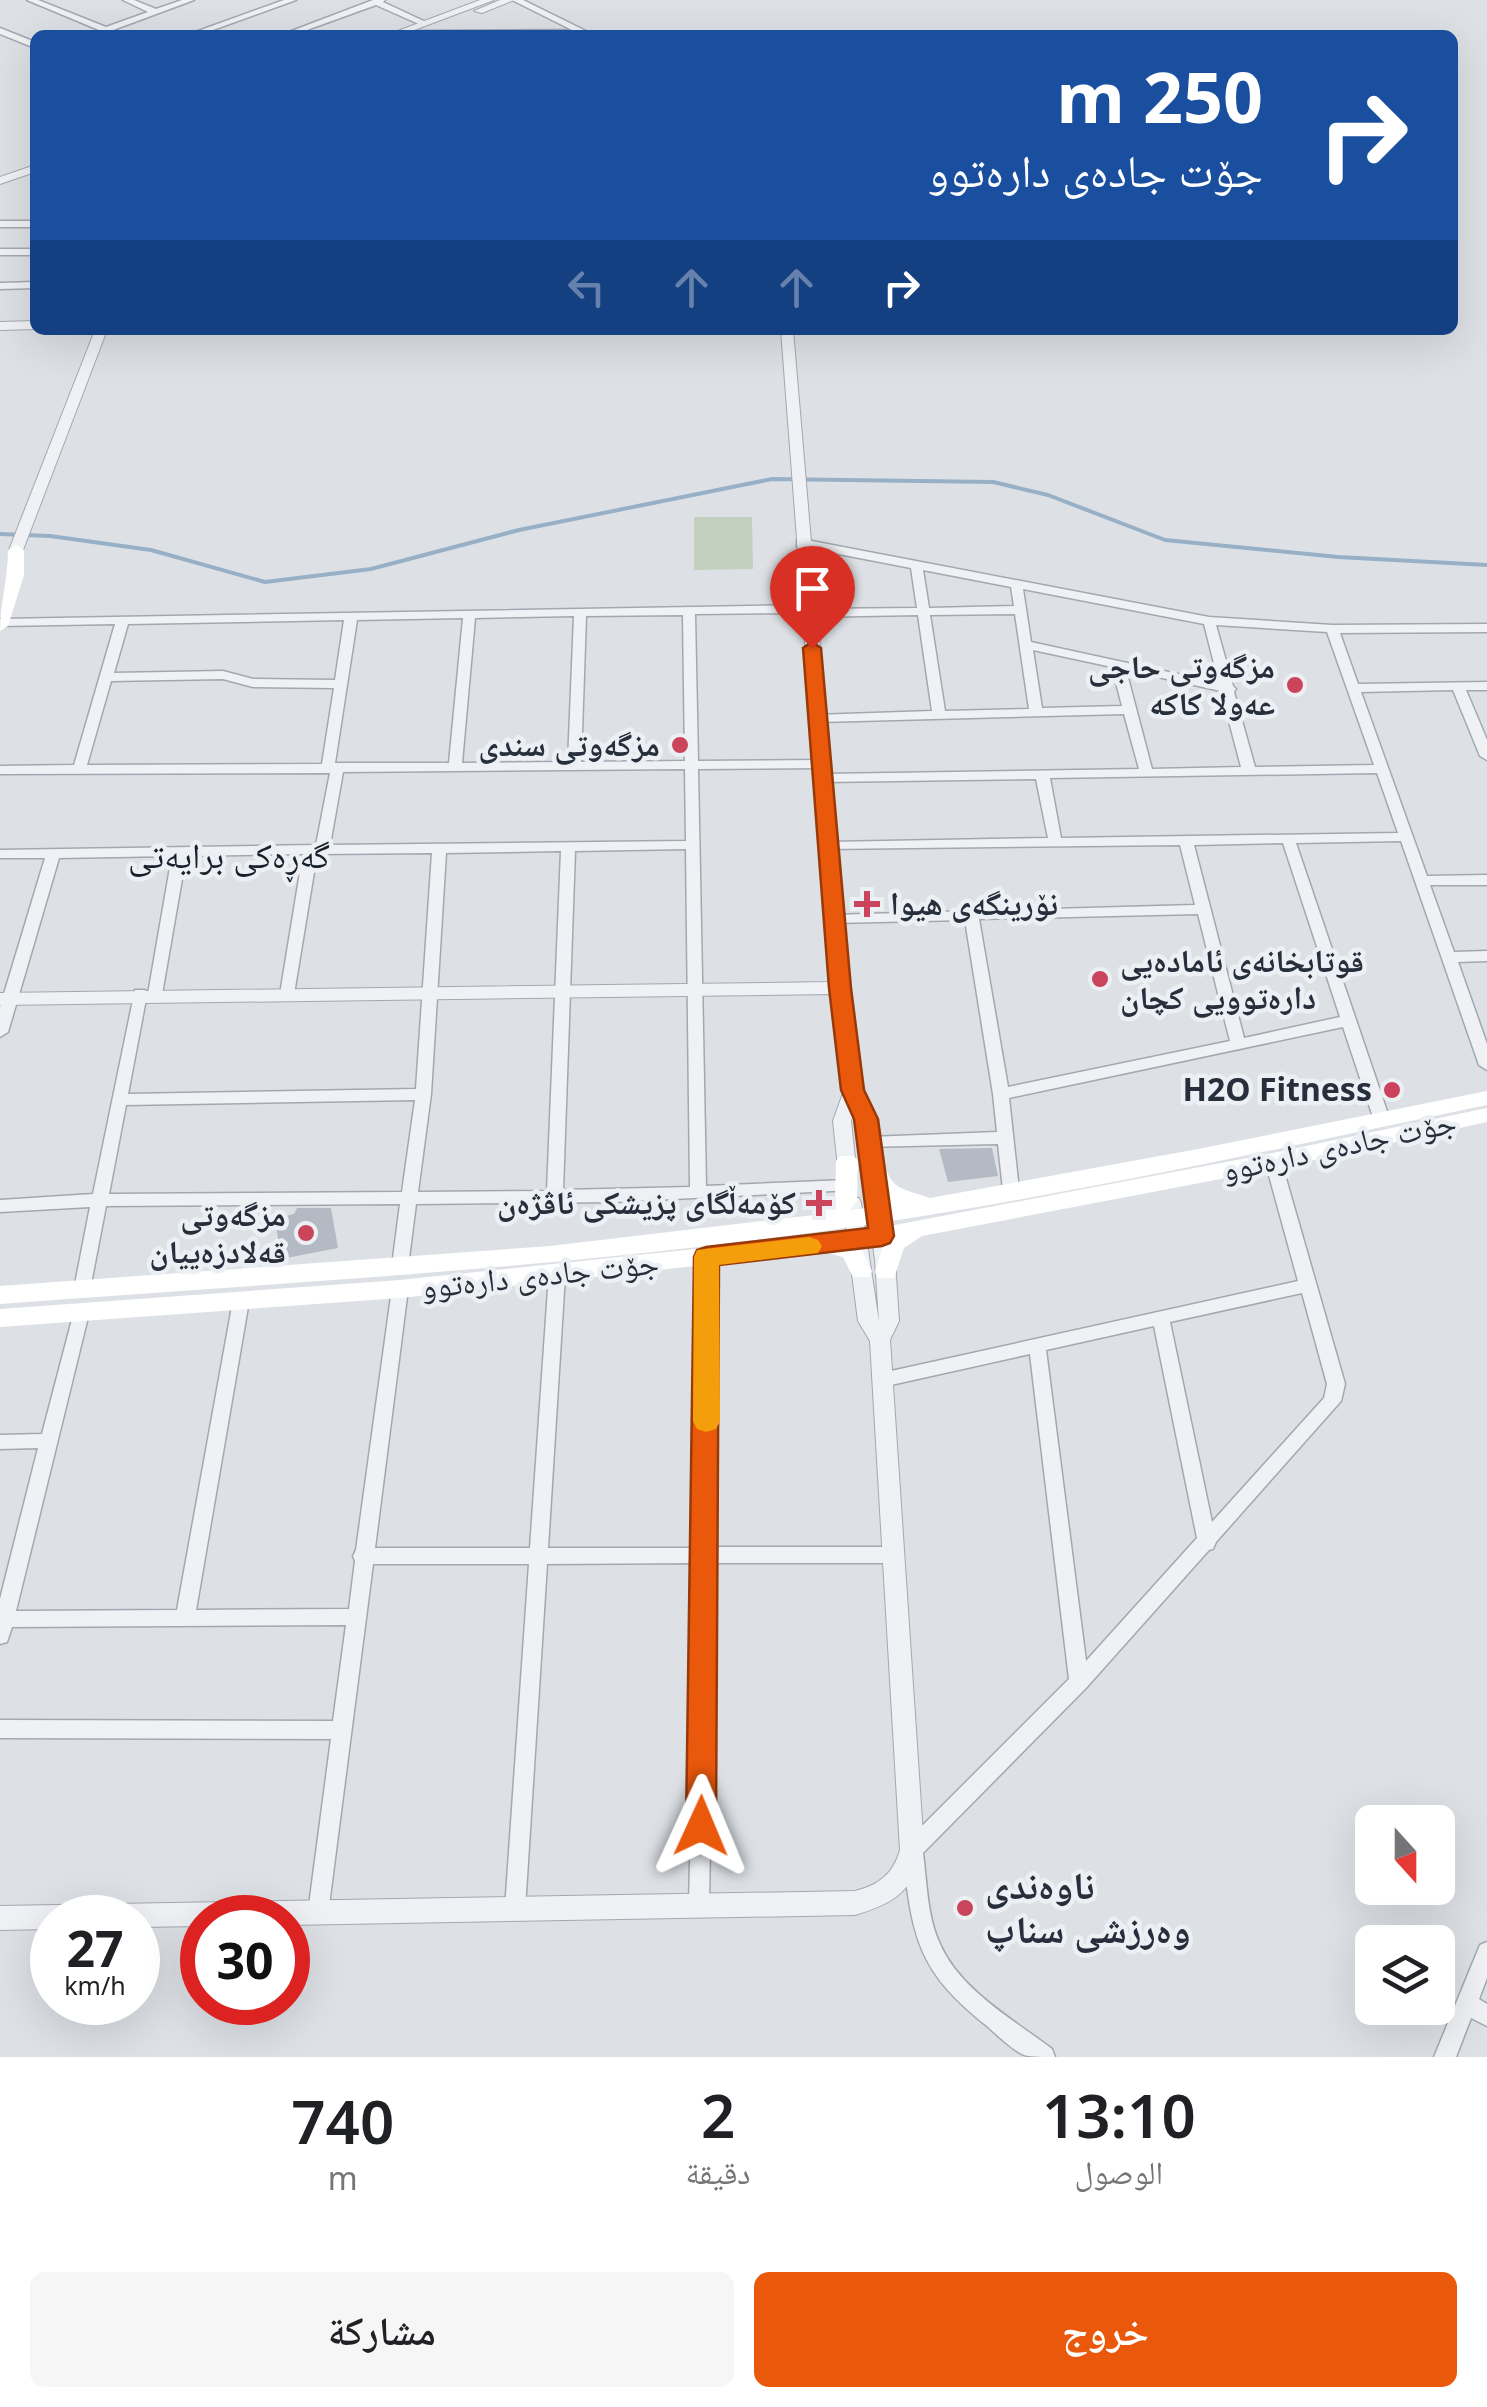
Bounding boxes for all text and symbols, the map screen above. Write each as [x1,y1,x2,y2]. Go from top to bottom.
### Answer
text: 250 m [1056,48,1263,144]
icon: right [1298,70,1428,200]
text: جۆت جادەی دارەتوو [928,139,1263,200]
icon: left [559,260,614,315]
icon: ahead [664,260,719,315]
icon: ahead [769,260,824,315]
icon: right [874,260,929,315]
pin [770,546,855,649]
icon: arrive [785,561,840,616]
place label: مزگەوتی حاجی عەولا کاکە [1088,644,1275,724]
marker: مزگەوتی حاجی عەولا کاکە [1284,674,1306,696]
place label: مزگەوتی سندی [478,722,660,765]
marker: مزگەوتی سندی [669,734,691,756]
district label: گەڕەکی برایەتی [128,831,330,883]
place label: نۆرینگەی هیوا [890,881,1058,924]
marker: نۆرینگەی هیوا [854,891,880,917]
place label: قوتابخانەی ئامادەیی دارەتوویی کچان [1120,938,1364,1018]
marker: قوتابخانەی ئامادەیی دارەتوویی کچان [1089,968,1111,990]
place label: H2O Fitness [1183,1067,1372,1110]
marker: H2O Fitness [1381,1079,1403,1101]
street label: جۆت جادەی دارەتوو [1218,1099,1460,1190]
place label: کۆمەڵگای پزیشکی ئاڤژەن [497,1180,796,1223]
marker: کۆمەڵگای پزیشکی ئاڤژەن [806,1190,832,1216]
place label: مزگەوتی قەلادزەییان [149,1192,286,1272]
marker: مزگەوتی قەلادزەییان [295,1222,317,1244]
street label: جۆت جادەی دارەتوو [419,1240,661,1307]
position arrow [649,1774,753,1878]
north arrow [1355,1805,1455,1905]
map controls [1355,1805,1455,2025]
place label: ناوەندی وەرزشی سناپ [985,1858,1191,1954]
speed limit sign: 30 [180,1895,310,2025]
marker: ناوەندی وەرزشی سناپ [954,1897,976,1919]
text: 27 [66,1914,124,1982]
button: layers [1355,1925,1455,2025]
text: km/h [64,1968,126,2002]
text: 2 [701,2074,735,2156]
text: 13:10 [1042,2074,1196,2156]
text: 740 [291,2080,394,2162]
text: دقيقة [686,2150,751,2193]
text: الوصول [1075,2150,1163,2193]
text: m [328,2156,358,2199]
button: مشاركة [30,2272,734,2387]
button: خروج [754,2272,1457,2387]

